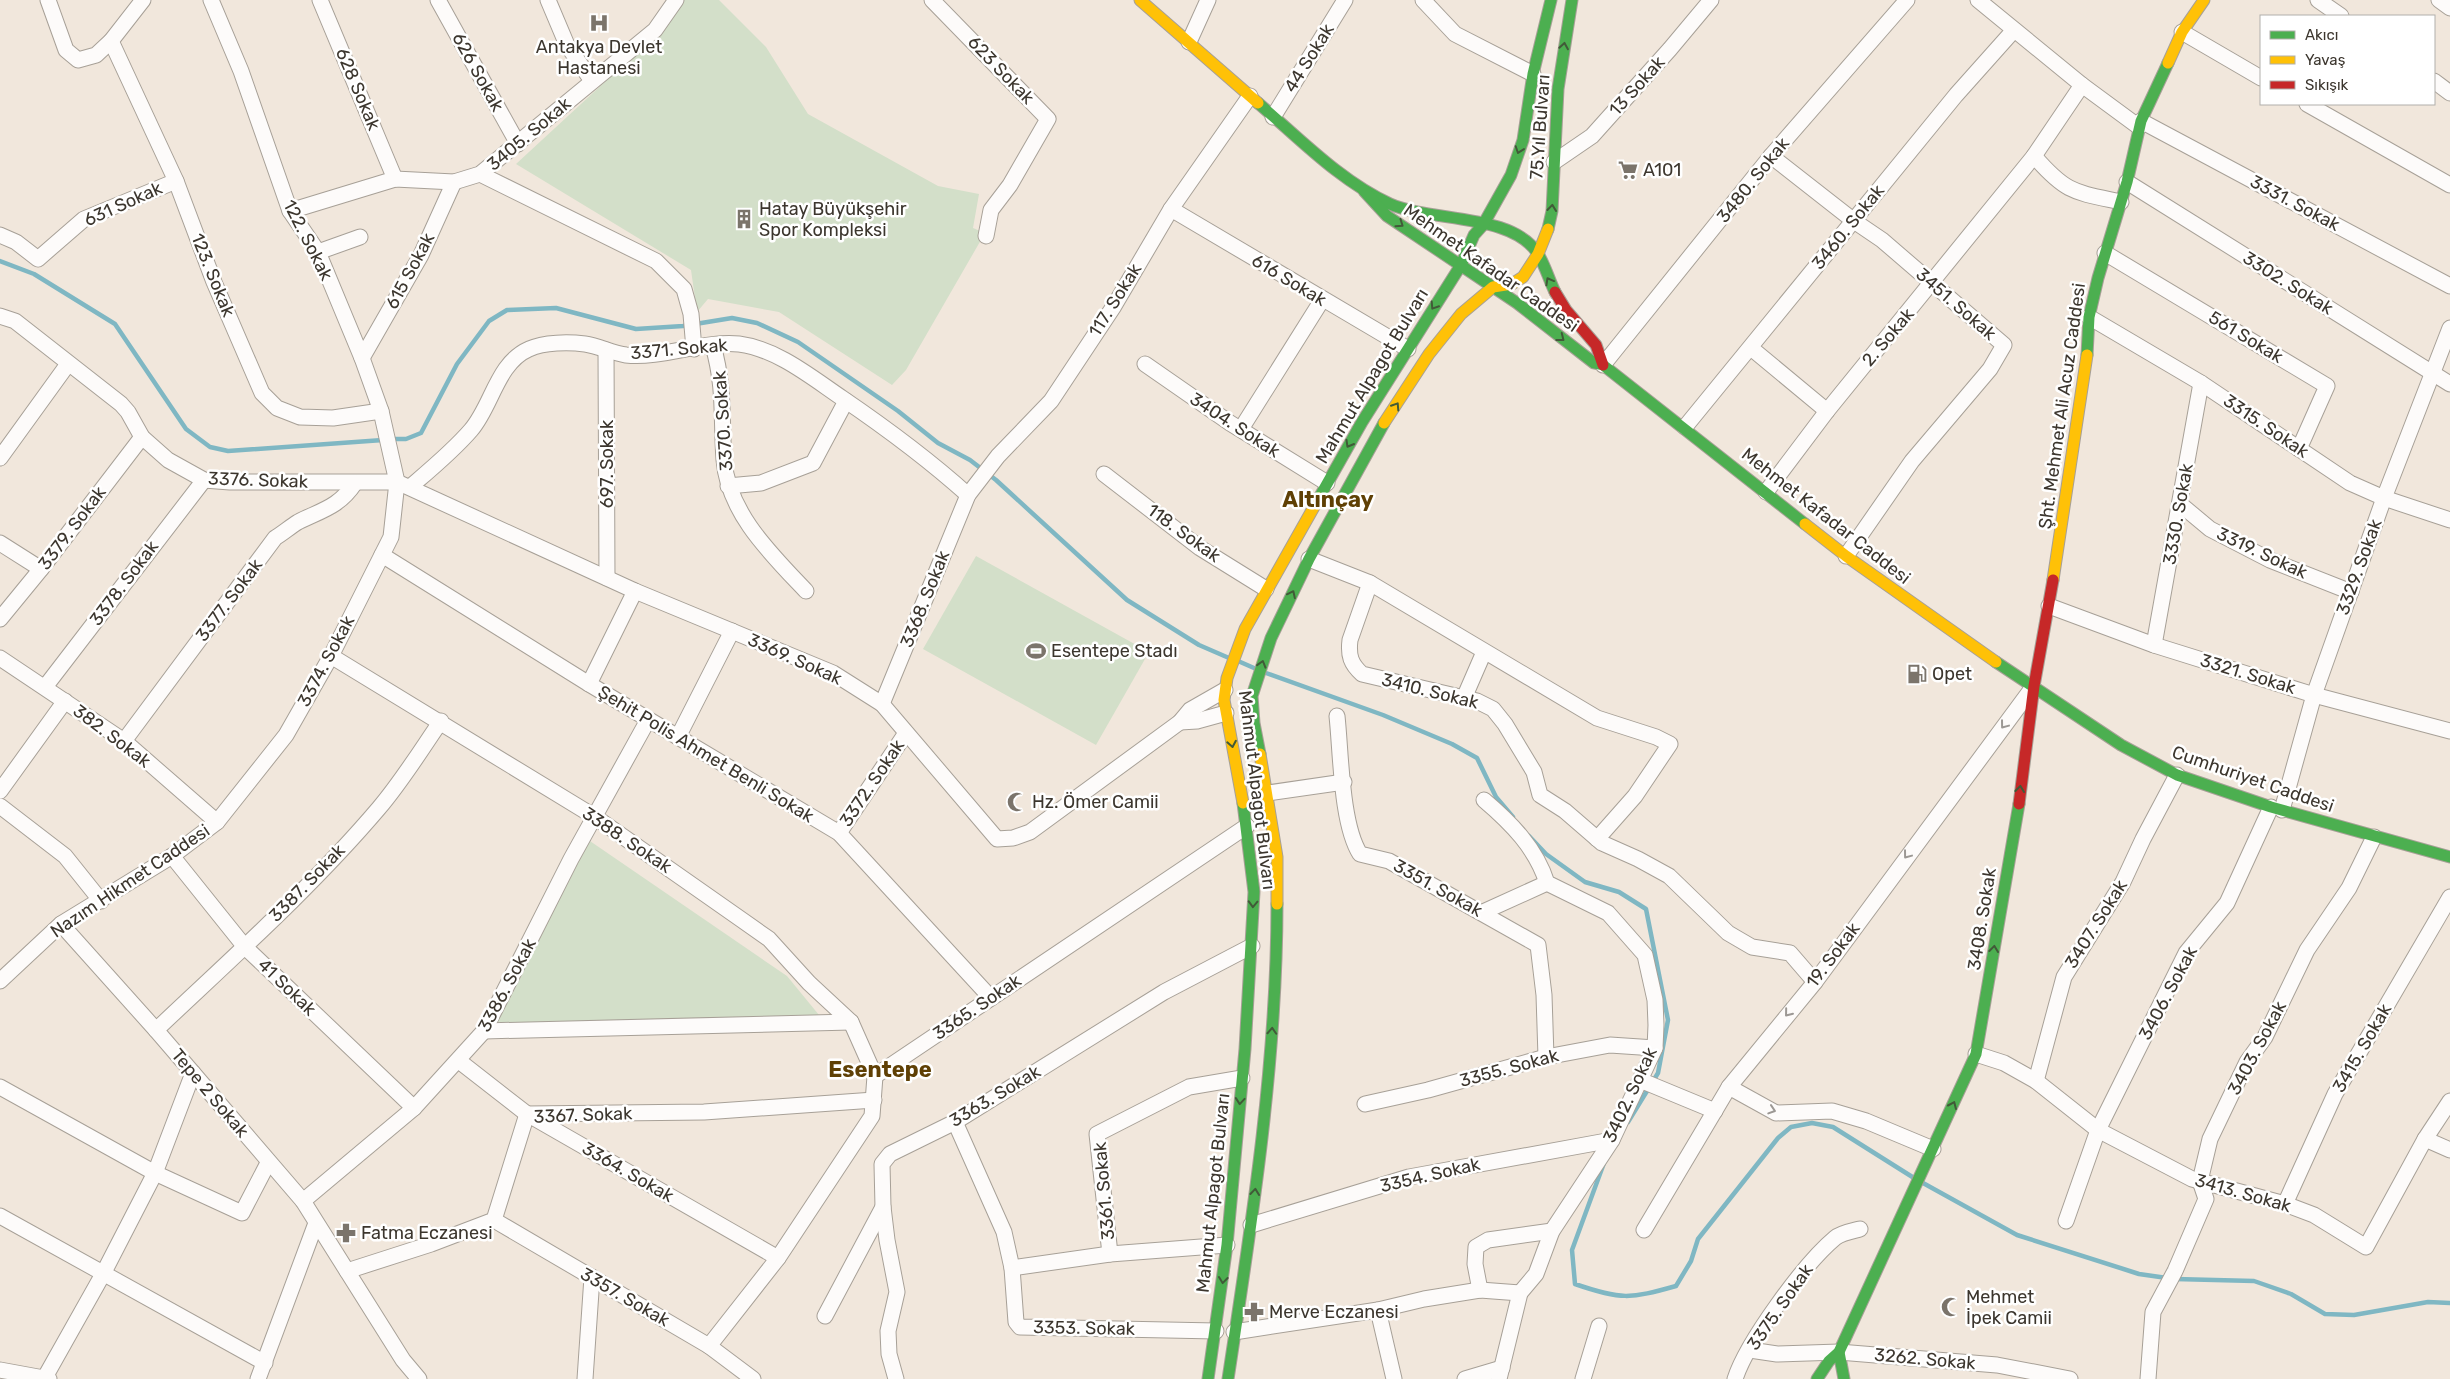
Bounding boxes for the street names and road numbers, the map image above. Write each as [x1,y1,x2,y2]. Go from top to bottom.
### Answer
street label: 44 Sokak [1279,19,1339,96]
street label: 626 Sokak [447,29,509,116]
street label: 623 Sokak [963,31,1039,109]
street label: 628 Sokak [331,45,385,134]
street label: 13 Sokak [1604,51,1670,120]
street label: 75.Yıl Bulvarı [1525,74,1555,180]
street label: 3405. Sokak [483,92,576,175]
street label: 3480. Sokak [1712,132,1795,227]
street label: 3331. Sokak [2246,170,2344,236]
street label: 631 Sokak [80,177,166,231]
street label: 3460. Sokak [1807,180,1889,274]
street label: 122. Sokak [278,196,338,285]
street label: Mehmet Kafadar Caddesi [1399,199,1583,337]
street label: 615 Sokak [381,229,440,313]
street label: 123. Sokak [186,230,240,321]
street label: 3302. Sokak [2239,247,2338,320]
street label: 616 Sokak [1248,249,1331,311]
street label: 117. Sokak [1084,259,1146,341]
street label: 3451. Sokak [1911,263,2001,345]
street label: Şht. Mehmet Ali Acuz Caddesi [2034,282,2090,530]
street label: Mahmut Alpagot Bulvarı [1311,284,1433,468]
street label: 2. Sokak [1857,303,1919,371]
street label: 561 Sokak [2205,306,2288,368]
street label: 3371. Sokak [630,334,729,364]
street label: 3370. Sokak [708,369,737,472]
street label: 3404. Sokak [1186,388,1285,463]
street label: 3315. Sokak [2219,389,2314,463]
street label: 697. Sokak [596,419,618,508]
street label: Mehmet Kafadar Caddesi [1737,443,1915,589]
street label: 3330. Sokak [2158,461,2198,566]
street label: 3376. Sokak [208,467,309,493]
street label: 3379. Sokak [33,481,111,574]
street label: 118. Sokak [1143,499,1226,567]
street label: 3329. Sokak [2331,515,2387,618]
street label: 3319. Sokak [2213,522,2311,584]
street label: 3378. Sokak [85,536,164,630]
street label: 3368. Sokak [896,547,955,651]
street label: 3377. Sokak [191,554,268,646]
street label: 3374. Sokak [293,611,360,710]
street label: 3369. Sokak [744,628,846,690]
street label: 3321. Sokak [2198,649,2299,699]
street label: 3410. Sokak [1379,668,1482,714]
street label: Şehit Polis Ahmet Benli Sokak [594,681,819,828]
street label: Mahmut Alpagot Bulvarı [1234,689,1280,891]
street label: 382. Sokak [69,700,156,773]
street label: 3372. Sokak [835,735,910,831]
street label: Cumhuriyet Caddesi [2169,741,2337,817]
street label: 3388. Sokak [578,802,676,878]
street label: Nazım Hikmet Caddesi [46,820,214,942]
street label: 3387. Sokak [264,839,350,927]
street label: 3351. Sokak [1390,854,1487,922]
street label: 3408. Sokak [1963,865,2001,972]
street label: 3407. Sokak [2060,875,2132,972]
street label: 19. Sokak [1801,917,1865,992]
street label: 3386. Sokak [473,934,541,1036]
street label: 3406. Sokak [2134,942,2202,1044]
street label: 41 Sokak [253,954,321,1021]
street label: 3365. Sokak [929,969,1026,1045]
street label: 3403. Sokak [2223,997,2291,1099]
street label: 3415. Sokak [2328,999,2397,1096]
street label: 3402. Sokak [1598,1043,1662,1146]
street label: Tepe 2 Sokak [167,1044,254,1142]
street label: 3355. Sokak [1457,1044,1562,1092]
street label: 3363. Sokak [946,1060,1045,1132]
street label: Mahmut Alpagot Bulvarı [1192,1092,1234,1294]
street label: 3367. Sokak [533,1102,633,1128]
street label: 3364. Sokak [578,1137,678,1207]
street label: 3361. Sokak [1089,1140,1119,1241]
street label: 3354. Sokak [1378,1153,1483,1197]
street label: 3413. Sokak [2192,1169,2294,1217]
street label: 3375. Sokak [1742,1259,1818,1354]
street label: 3357. Sokak [577,1263,674,1332]
street label: 3353. Sokak [1033,1316,1136,1340]
street label: 3262. Sokak [1873,1344,1977,1374]

